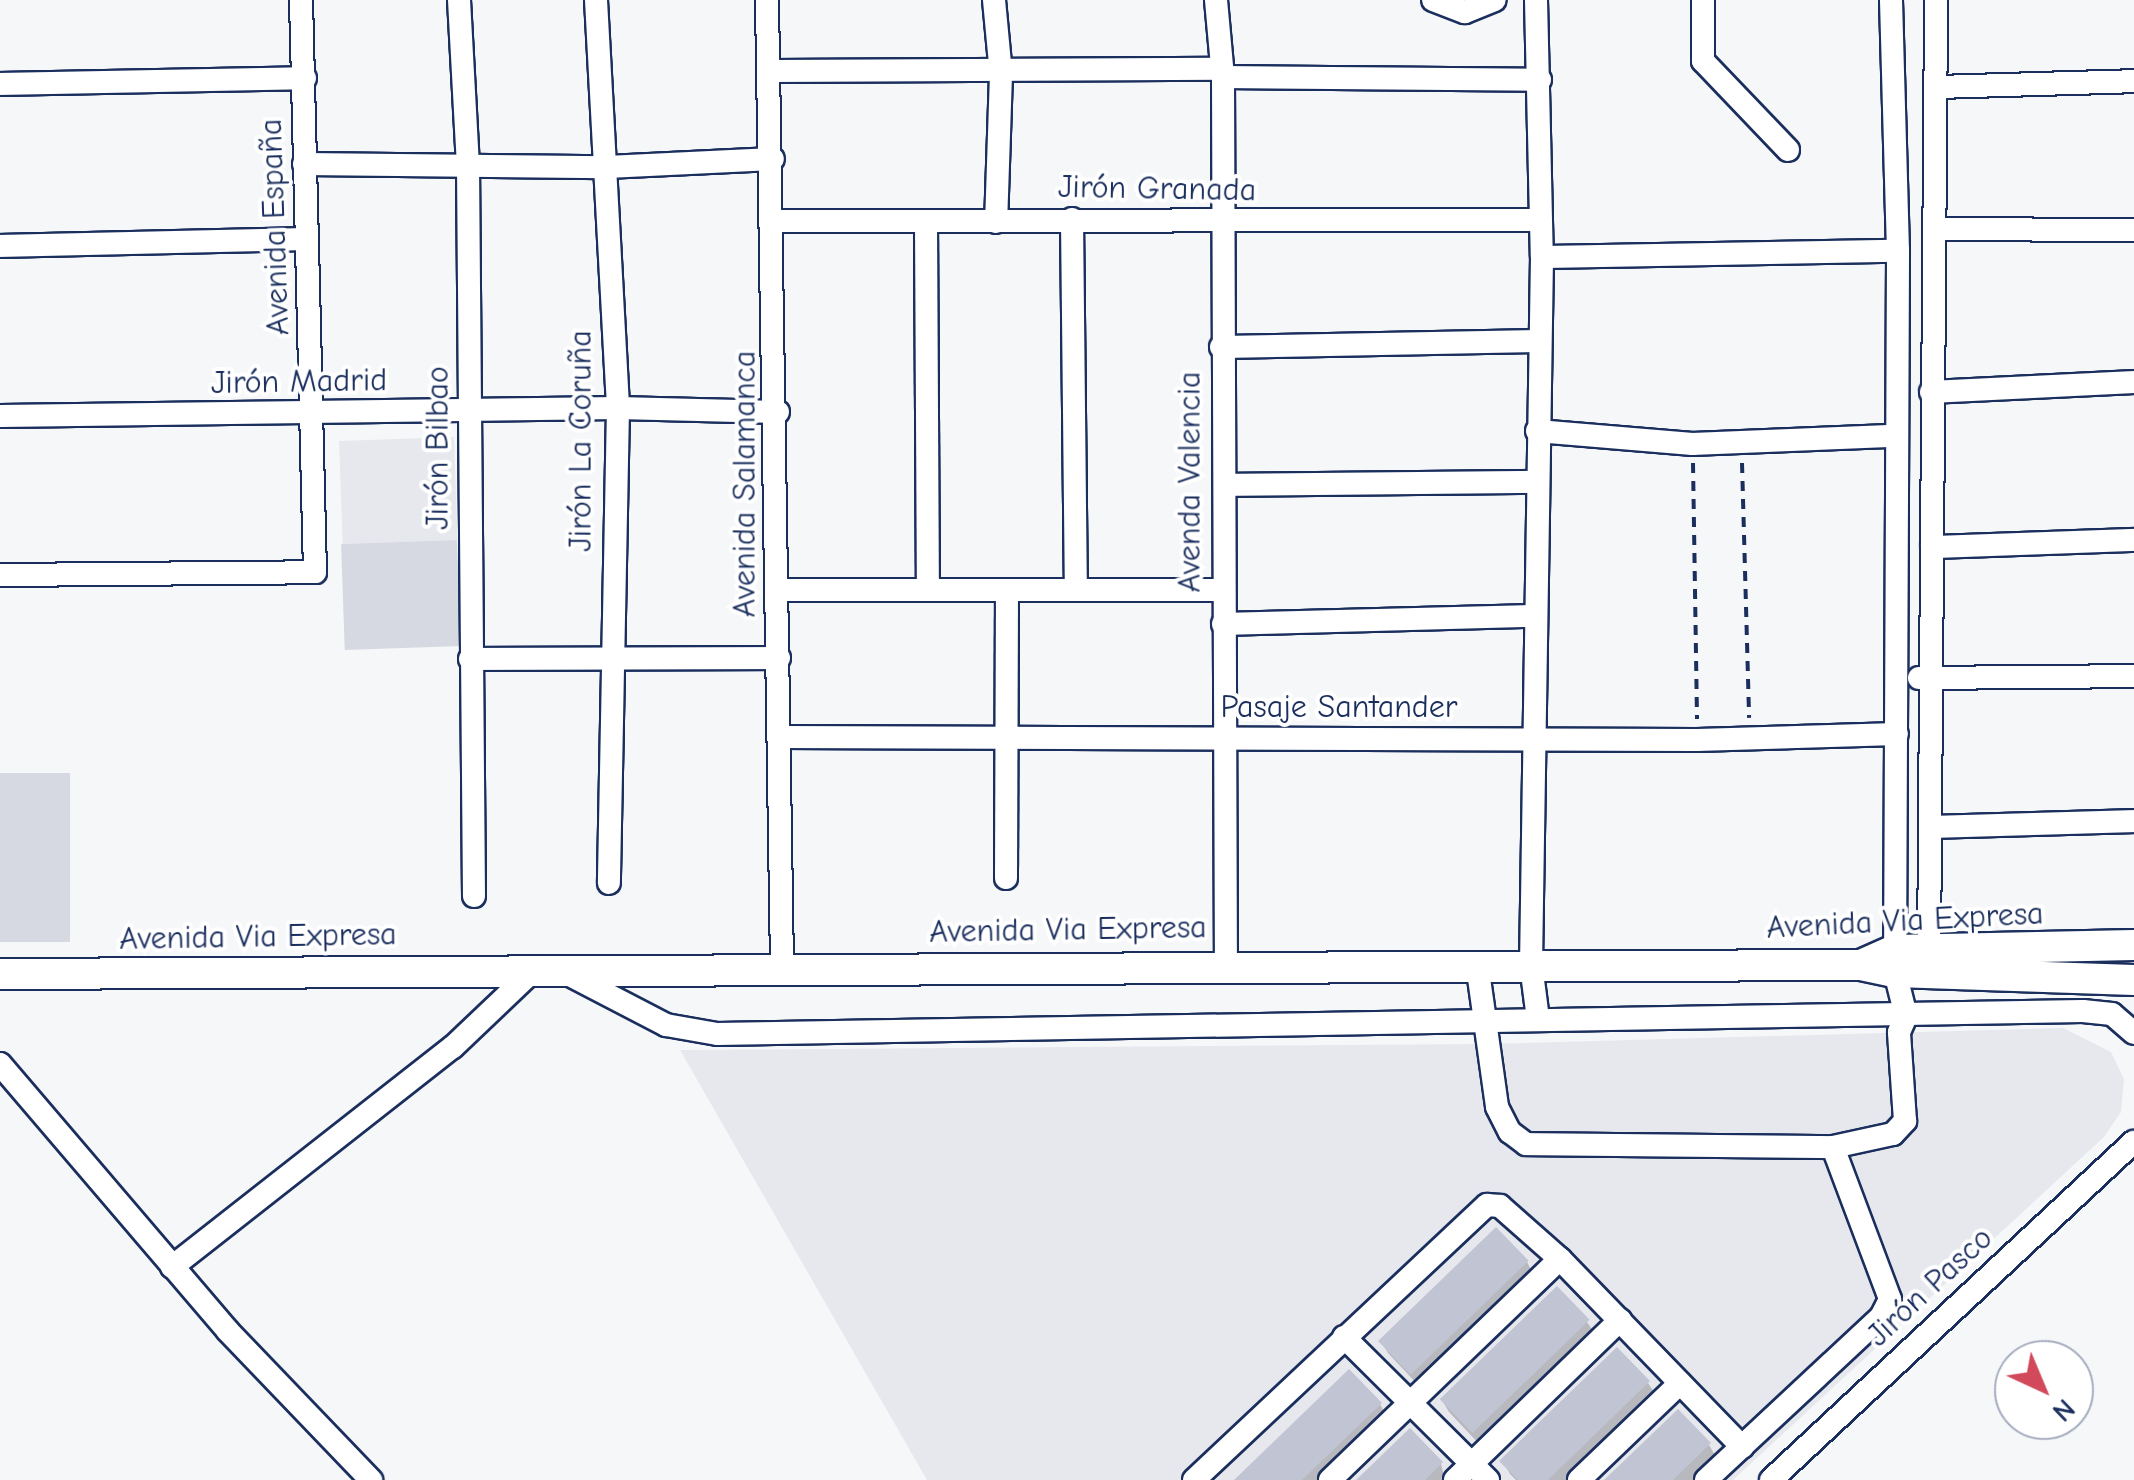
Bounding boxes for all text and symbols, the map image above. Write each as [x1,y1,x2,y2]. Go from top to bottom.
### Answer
street label: Avenida España [252,118,298,336]
street label: Jirón Granada [1058,168,1256,210]
street label: Jirón La Coruña [562,330,600,552]
street label: Avenida Salamanca [726,351,764,617]
street label: Jirón Madrid [211,361,387,403]
street label: Jirón Bilbao [419,366,457,530]
street label: Avenda Valencia [1171,372,1209,592]
street label: Pasaje Santander [1220,688,1458,726]
street label: Avenida Via Expresa [1765,895,2045,947]
street label: Avenida Via Expresa [929,908,1207,952]
street label: Avenida Via Expresa [119,915,397,959]
street label: Jirón Pasco [1859,1219,2001,1355]
north arrow [1994,1340,2094,1440]
text: N [2046,1392,2081,1428]

